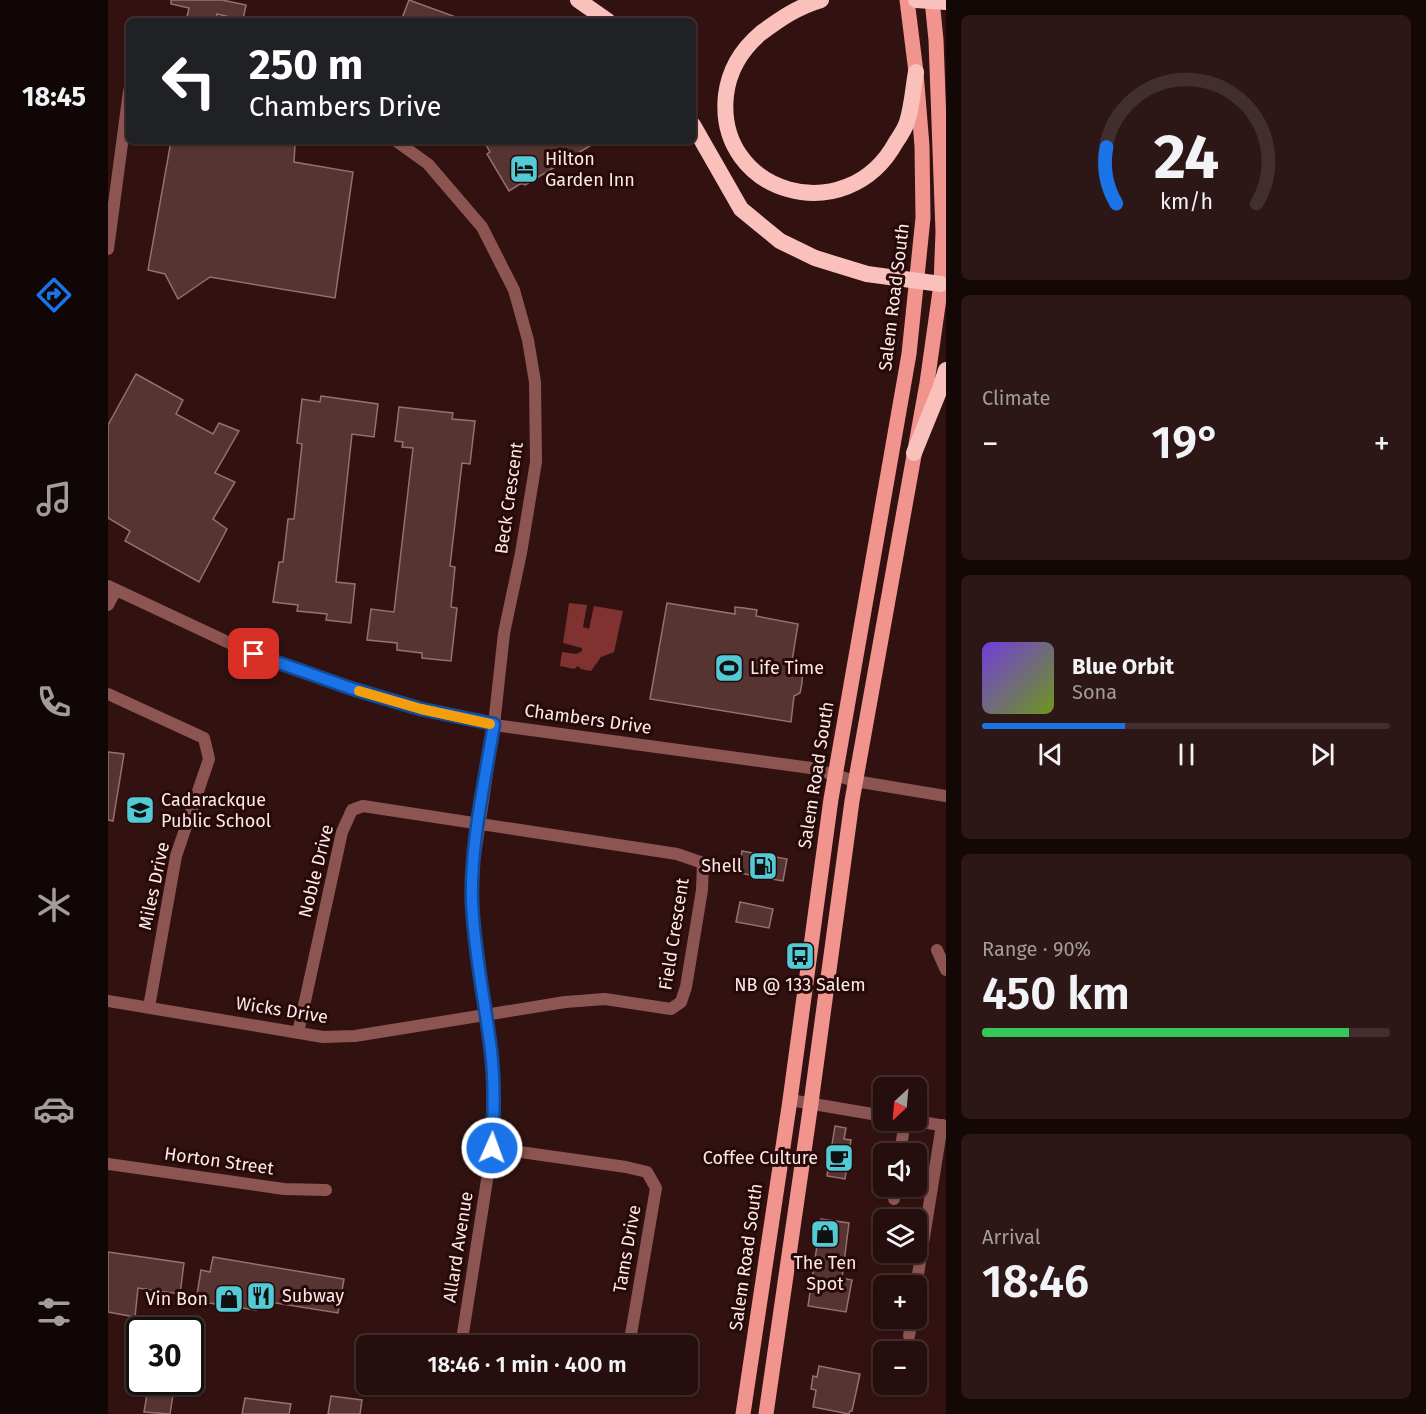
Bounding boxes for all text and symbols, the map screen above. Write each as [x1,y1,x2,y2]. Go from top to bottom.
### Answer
text: 250 m [249,40,363,90]
icon: left [150,42,228,120]
text: 18:45 [22,81,86,113]
text: Chambers Drive [249,91,441,123]
text: 24 [1153,121,1219,196]
place label: Hilton Garden Inn [545,148,635,191]
hotel icon: Hilton Garden Inn [508,153,540,185]
text: km/h [1159,190,1213,216]
street label: Salem Road South [874,222,914,372]
icon: directions [33,274,75,316]
text: Climate [982,386,1050,410]
text: 19° [1152,416,1220,470]
text: − [982,424,999,464]
text: + [1374,424,1390,464]
street label: Beck Crescent [490,440,528,555]
icon: music [33,478,75,520]
pin [228,628,279,679]
icon: arrive [237,637,270,670]
sports icon: Life Time [713,652,745,684]
text: Blue Orbit [1072,653,1174,680]
place label: Life Time [750,657,824,679]
text: Sona [1072,680,1117,704]
icon: phone [33,681,75,723]
street label: Chambers Drive [523,699,653,739]
street label: Salem Road South [794,700,838,850]
icon: previous [1034,738,1067,771]
icon: pause [1170,738,1203,771]
icon: next [1306,738,1339,771]
place label: Cadarackque Public School [161,789,271,832]
school or university icon: Cadarackque Public School [124,794,156,826]
street label: Noble Drive [294,822,338,920]
street label: Miles Drive [134,840,174,932]
fuel station icon: Shell [747,850,779,882]
place label: Shell [701,855,742,877]
street label: Field Crescent [654,876,694,992]
icon: climate [33,884,75,926]
text: Range · 90% [982,937,1091,961]
bus stop icon: NB @ 133 Salem [784,940,816,972]
text: 450 km [982,967,1130,1021]
place label: NB @ 133 Salem [734,974,866,996]
street label: Wicks Drive [234,992,330,1028]
north arrow [873,1077,927,1131]
map controls [873,1077,927,1395]
icon: car [33,1088,75,1130]
position arrow [460,1116,524,1180]
street label: Horton Street [163,1142,276,1180]
cafe icon: Coffee Culture [823,1142,855,1174]
button: sound [873,1143,927,1197]
place label: Coffee Culture [703,1147,818,1169]
street label: Salem Road South [725,1182,767,1332]
street label: Allard Avenue [438,1190,478,1304]
street label: Tams Drive [608,1203,646,1295]
button: layers [873,1209,927,1263]
shop icon: The Ten Spot [809,1218,841,1250]
text: Arrival [982,1225,1041,1249]
place label: The Ten Spot [793,1252,857,1295]
text: 18:46 [982,1255,1089,1309]
button: + [873,1275,927,1329]
restaurant icon: Subway [245,1280,277,1312]
shop icon: Vin Bon [213,1283,245,1315]
place label: Subway [282,1285,344,1307]
place label: Vin Bon [146,1288,208,1310]
icon: filters [33,1291,75,1333]
speed limit sign: 30 [126,1317,204,1395]
button: − [873,1341,927,1395]
text: 18:46 · 1 min · 400 m [427,1351,627,1378]

